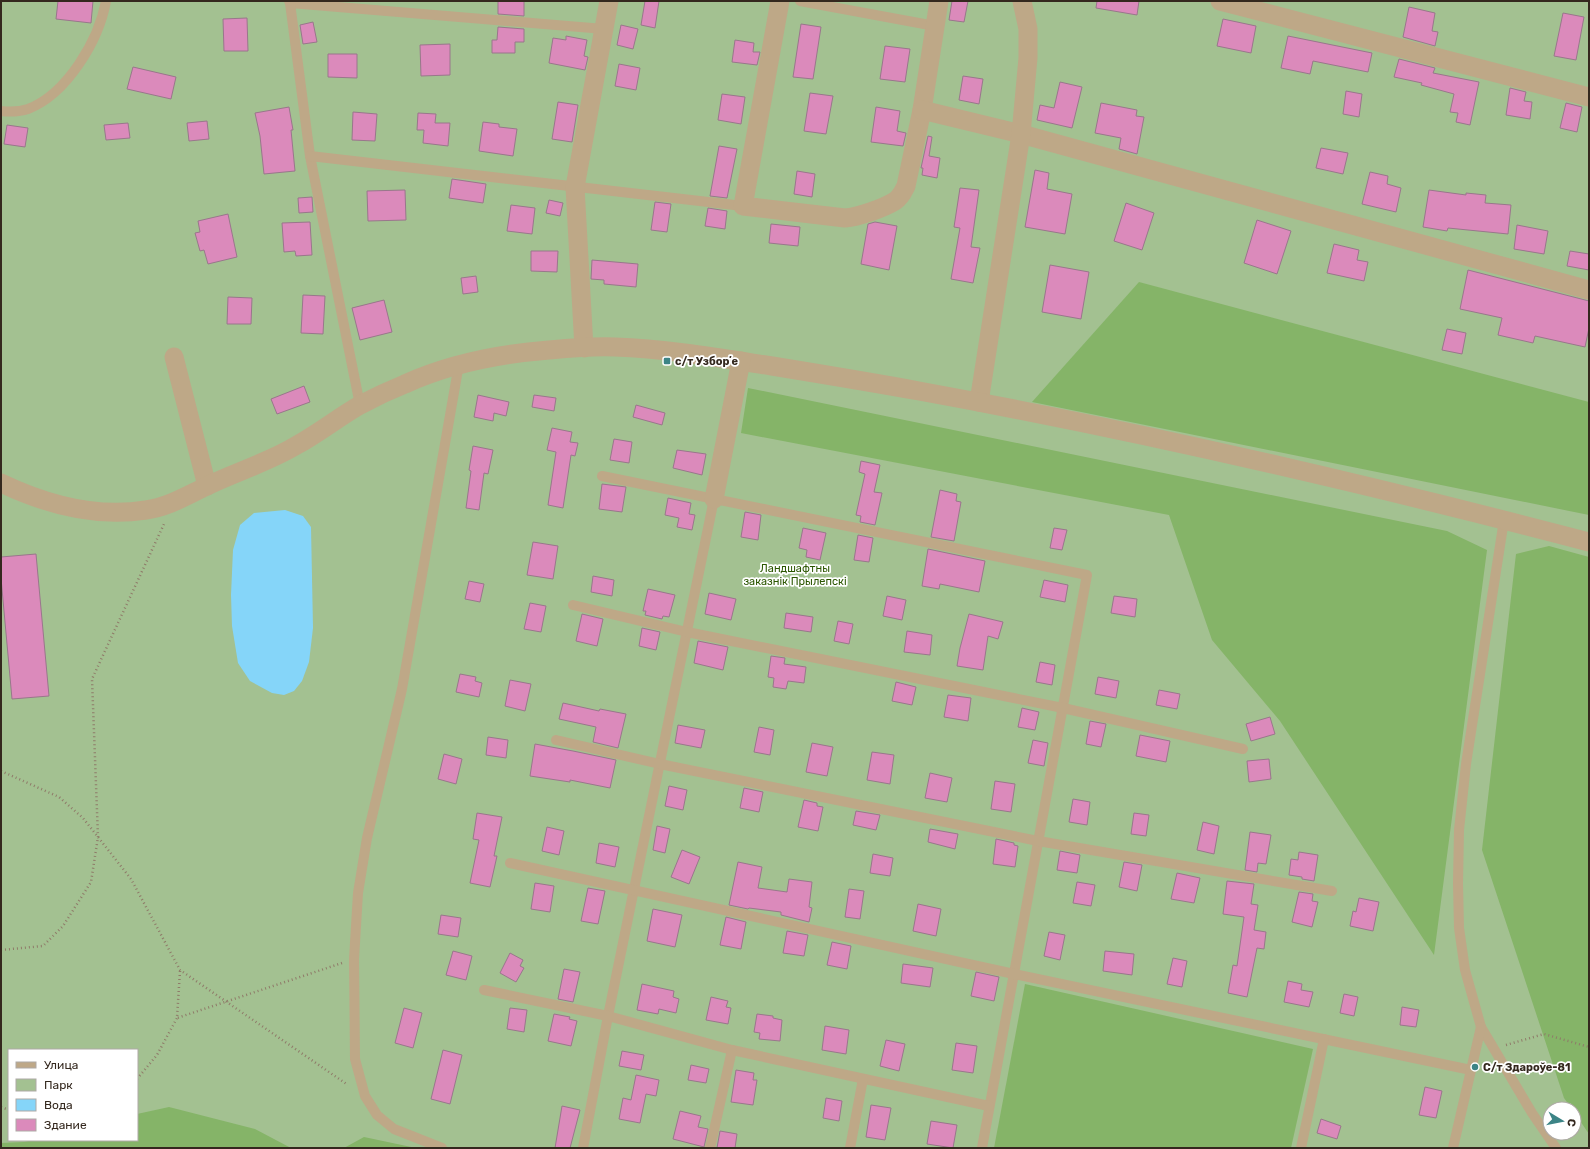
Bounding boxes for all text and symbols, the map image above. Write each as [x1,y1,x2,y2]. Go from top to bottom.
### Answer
place label: с/т Узборʼе [675,355,738,368]
marker: с/т Узборʼе [662,356,672,366]
park label: Ландшафтны заказнік Прылепскі [743,562,847,588]
legend [8,1049,138,1141]
text: Улица [44,1058,78,1072]
place label: С/т Здароўе-81 [1483,1061,1570,1074]
marker: С/т Здароўе-81 [1470,1062,1480,1072]
text: Парк [44,1078,73,1092]
text: Вода [44,1098,73,1112]
north arrow [1542,1101,1582,1141]
text: Здание [44,1118,87,1132]
text: С [1564,1118,1578,1128]

